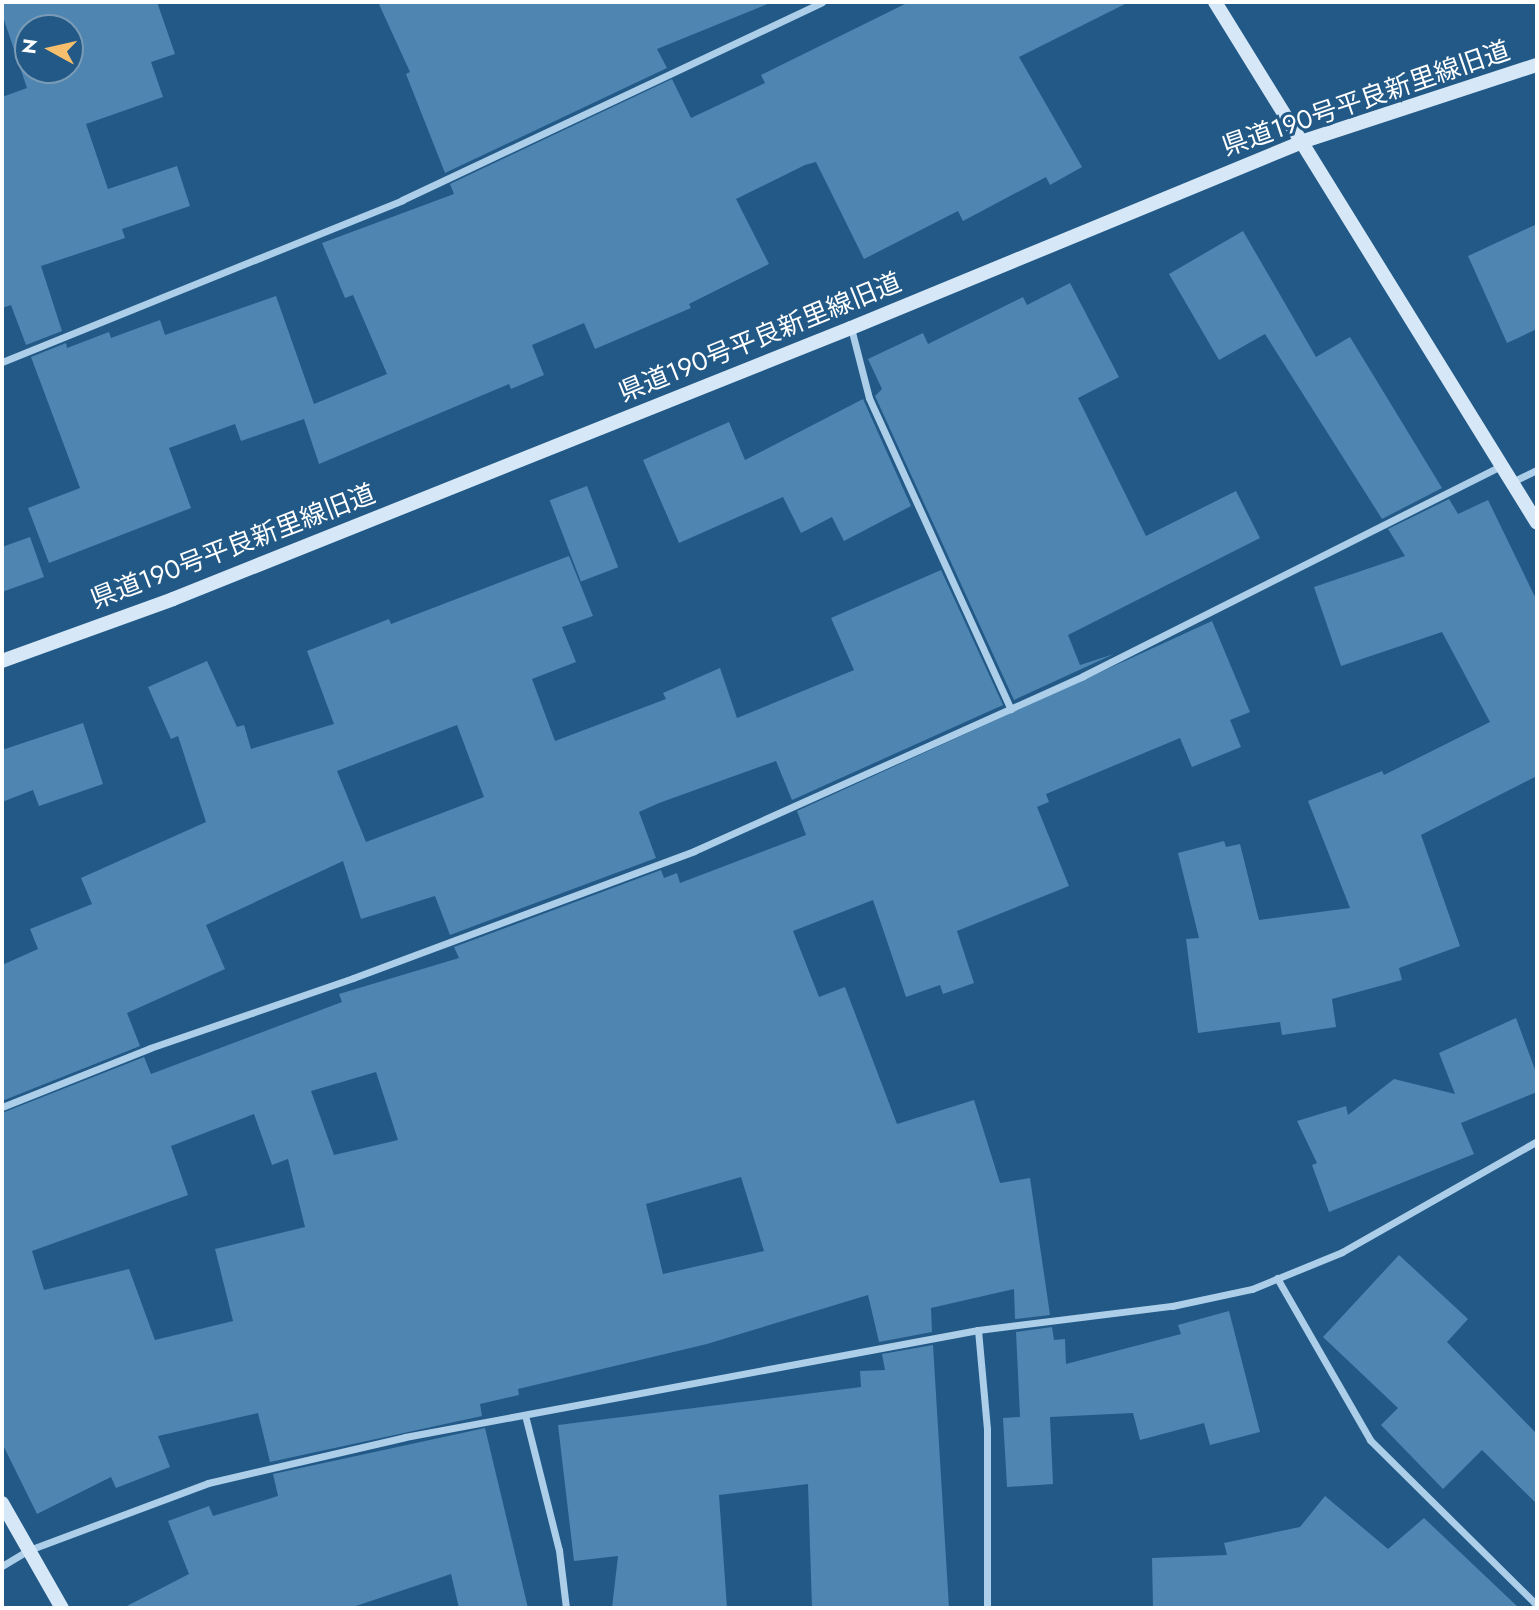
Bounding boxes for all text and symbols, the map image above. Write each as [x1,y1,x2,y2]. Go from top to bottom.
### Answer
north arrow [14,14,84,84]
street label: 県道190号平良新里線旧道 [1218,35,1514,163]
text: N [15,37,44,56]
street label: 県道190号平良新里線旧道 [614,267,906,409]
street label: 県道190号平良新里線旧道 [86,478,380,616]

